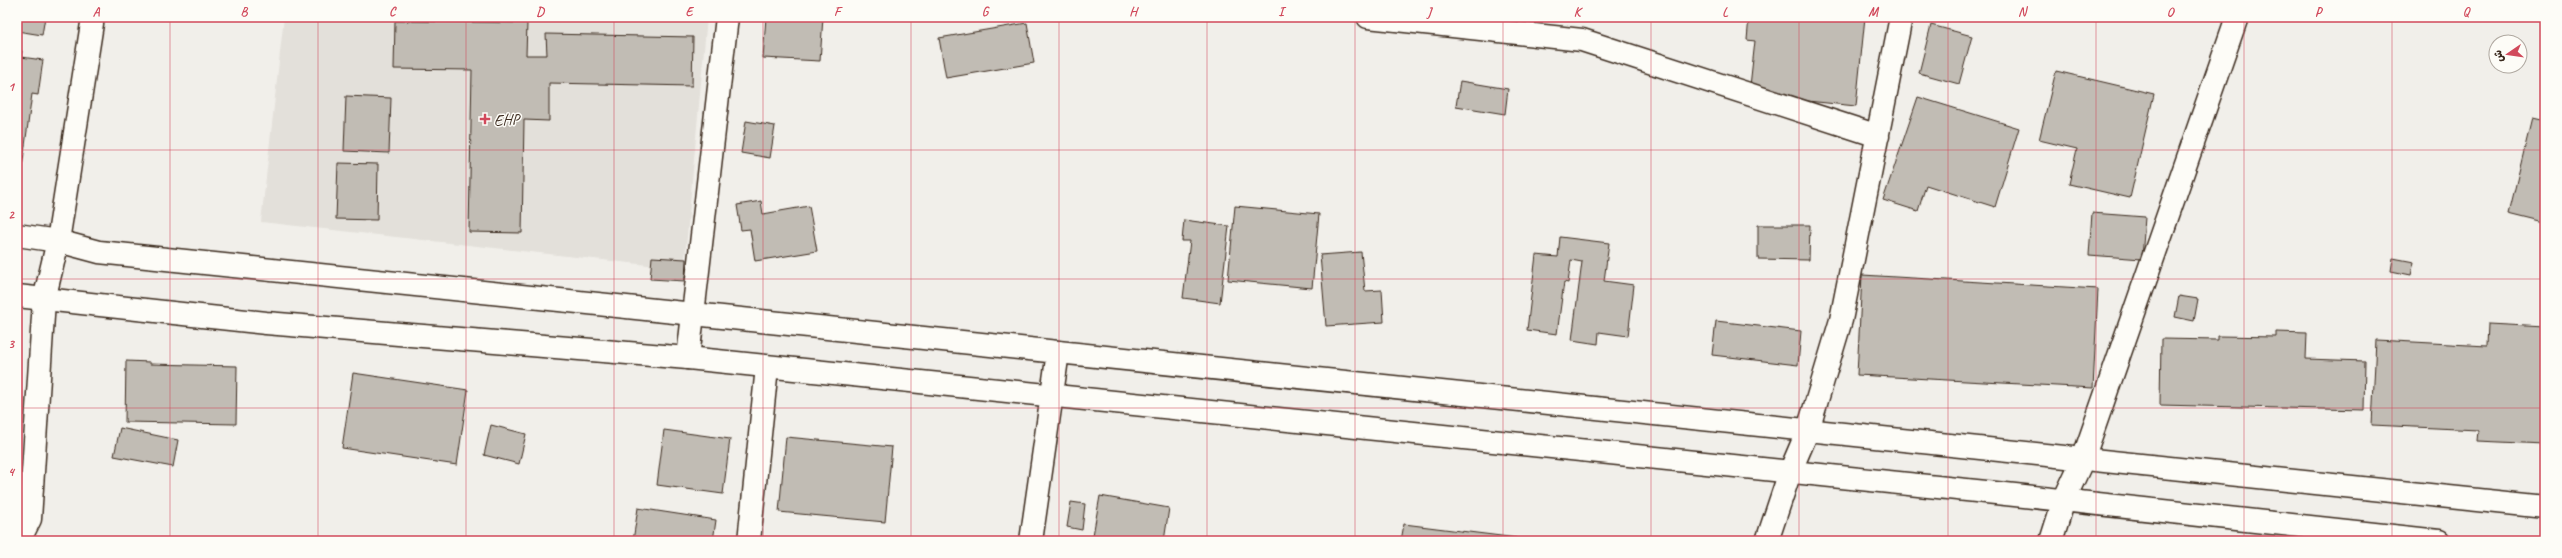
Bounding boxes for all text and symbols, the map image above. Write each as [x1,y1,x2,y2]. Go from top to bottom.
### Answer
text: A [93,4,101,20]
text: B [241,4,249,20]
text: C [389,4,397,20]
text: D [536,4,545,20]
text: E [686,4,695,20]
text: F [834,4,843,20]
text: G [982,4,990,20]
text: H [1129,4,1139,20]
text: I [1278,4,1287,20]
text: J [1426,4,1433,20]
text: K [1574,4,1584,20]
text: L [1722,4,1729,20]
text: M [1868,4,1879,20]
text: N [2018,4,2029,20]
text: O [2167,4,2176,20]
text: P [2315,4,2324,20]
text: Q [2463,4,2471,20]
north arrow [2488,34,2528,74]
text: ش [2490,49,2506,64]
text: 1 [8,79,16,95]
place label: EHP [494,110,521,130]
marker: EHP [479,113,491,125]
text: 2 [8,207,15,223]
text: 3 [8,336,15,352]
text: 4 [8,464,16,480]

